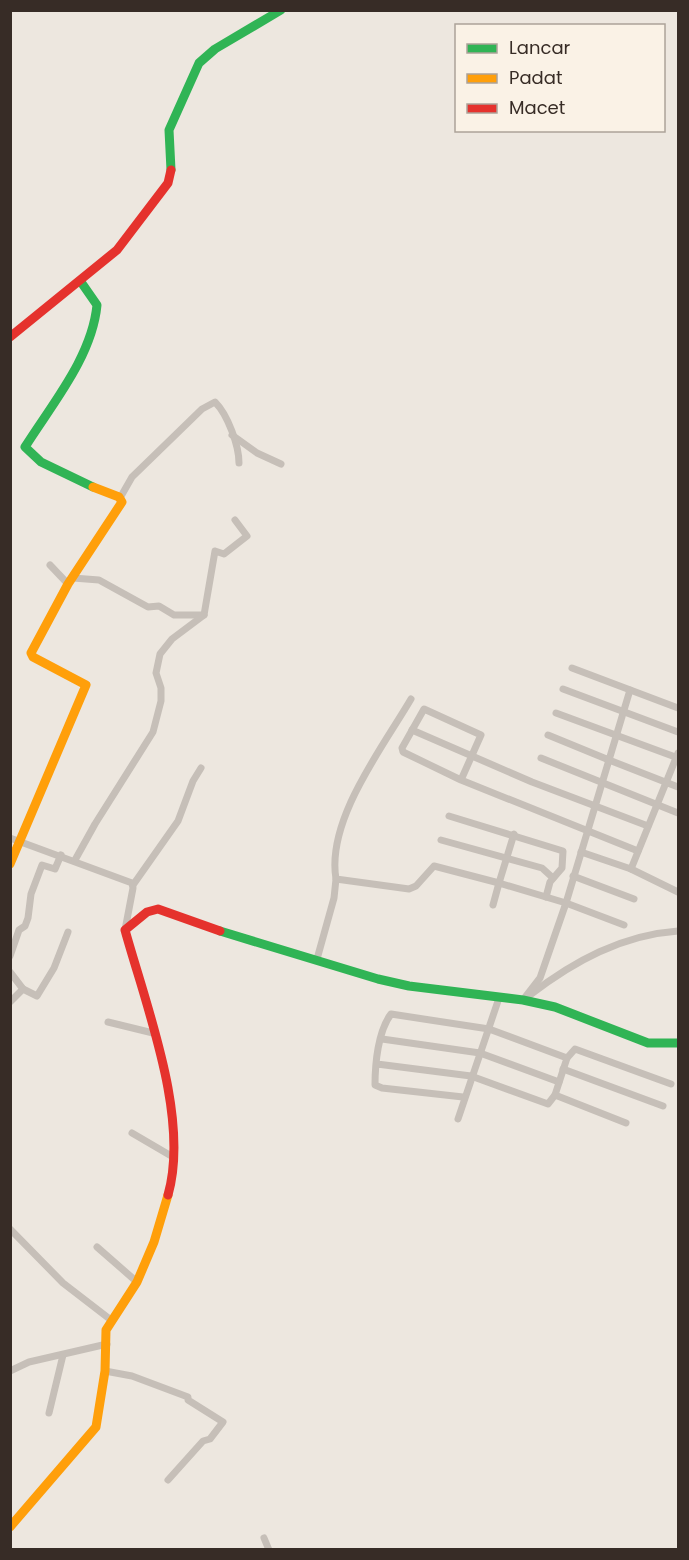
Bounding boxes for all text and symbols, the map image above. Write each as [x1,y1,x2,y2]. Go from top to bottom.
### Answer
legend [455,24,665,132]
text: Lancar [509,35,571,60]
text: Padat [509,65,562,90]
text: Macet [509,95,565,120]

